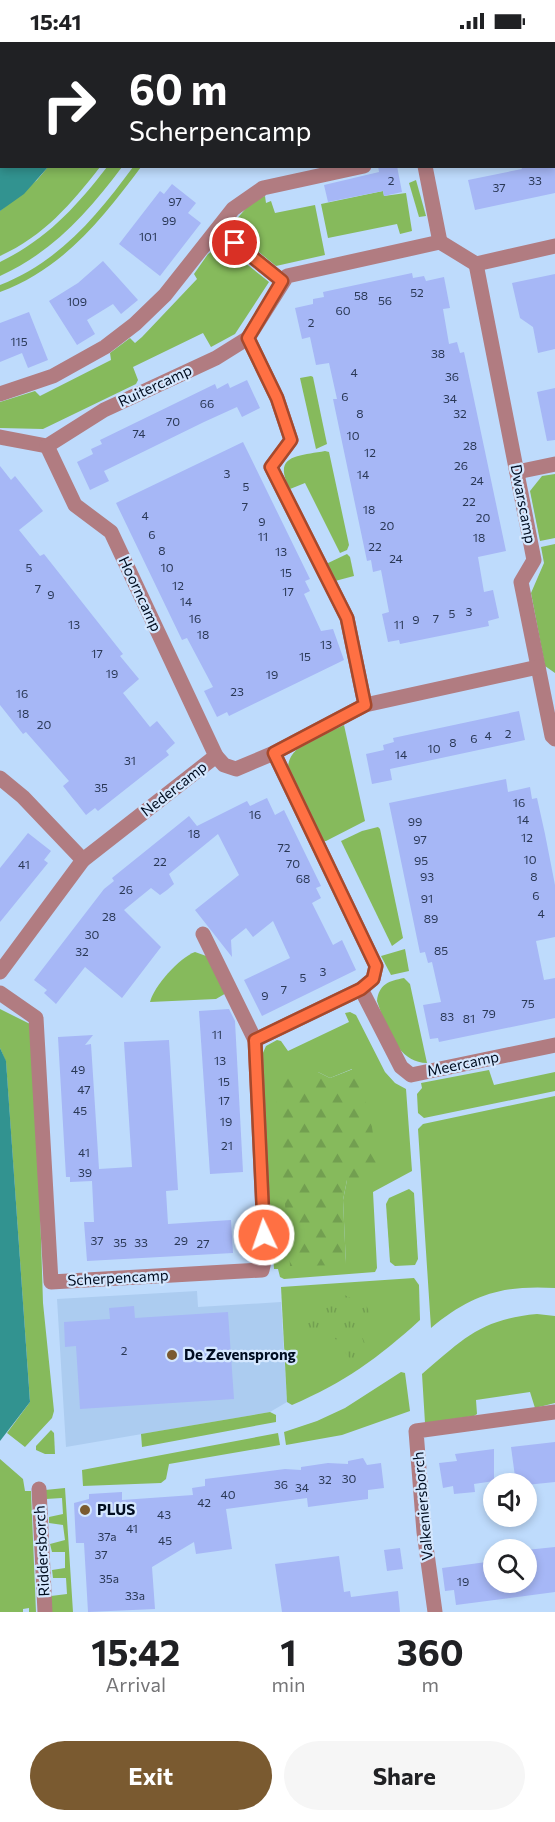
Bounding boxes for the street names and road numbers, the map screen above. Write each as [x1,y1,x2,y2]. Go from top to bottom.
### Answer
street label: Ruitercamp [115,360,194,410]
street label: Dwarscamp [507,463,541,545]
street label: Hoorncamp [116,553,166,634]
street label: Nedercamp [137,757,210,820]
street label: Meercamp [425,1047,501,1079]
street label: Scherpencamp [67,1265,169,1289]
street label: Valkeniersborch [408,1451,436,1561]
street label: Riddersborch [30,1505,52,1597]

